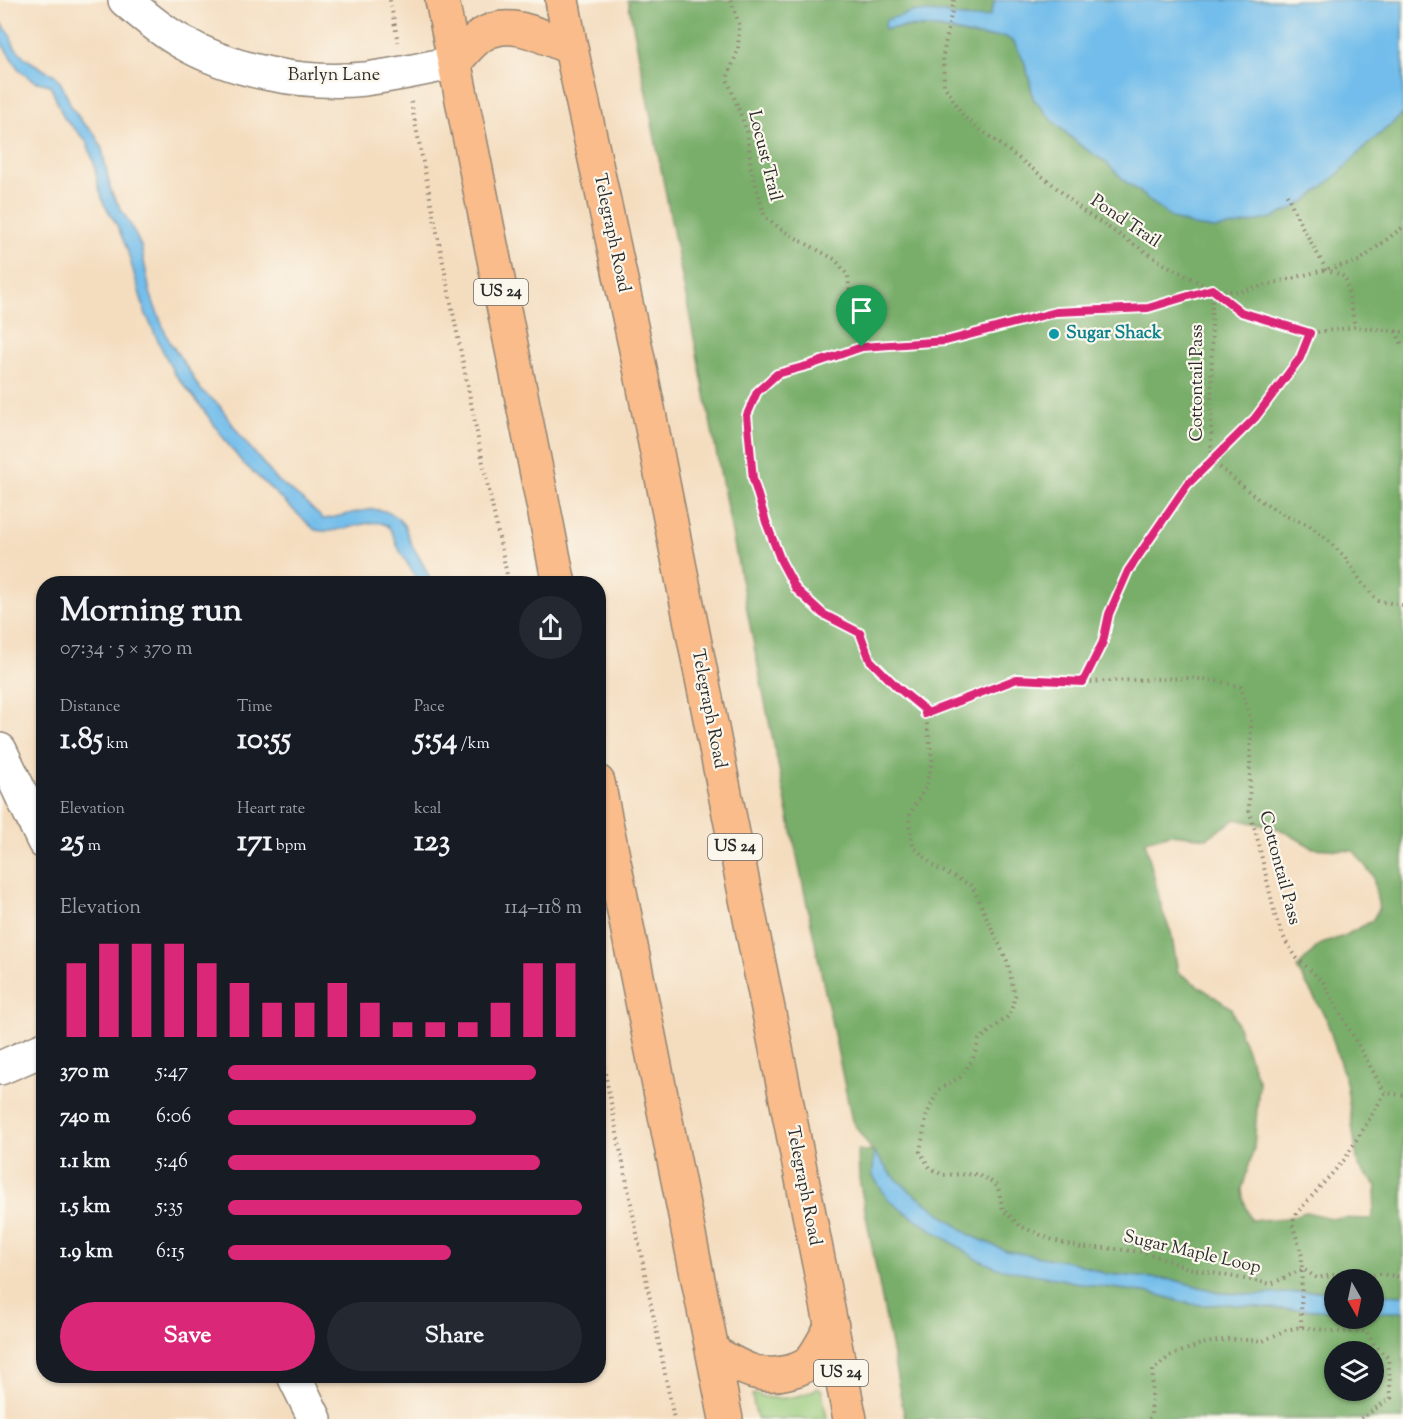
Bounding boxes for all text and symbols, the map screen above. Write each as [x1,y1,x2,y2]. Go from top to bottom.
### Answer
street label: Barlyn Lane [288,63,380,89]
street label: Locust Trail [740,108,788,204]
street label: Telegraph Road [586,171,636,295]
street label: Pond Trail [1085,189,1165,255]
road number: US 24 [474,279,528,305]
pin [836,285,887,347]
icon: arrive [845,294,878,327]
place label: Sugar Shack [1066,321,1162,347]
street label: Cottontail Pass [1185,324,1211,442]
marker: Sugar Shack [1047,327,1061,341]
text: Morning run [60,588,242,636]
button: share [519,596,582,659]
text: 07:34 · 5 × 370 m [60,635,193,664]
street label: Telegraph Road [684,647,732,771]
text: Distance [60,696,120,719]
text: Time [237,696,273,719]
text: Pace [414,696,445,719]
text: 1.85 [60,719,103,762]
text: 10:55 [237,719,291,762]
text: 5:54 [414,719,457,762]
text: km [103,733,128,756]
text: /km [457,733,490,756]
text: Elevation [60,798,125,821]
text: Heart rate [237,798,305,821]
text: kcal [414,798,442,821]
street label: Cottontail Pass [1251,808,1307,928]
text: 25 [60,821,84,864]
text: 171 [237,821,272,864]
text: 123 [414,821,450,864]
road number: US 24 [708,834,762,860]
text: m [84,835,101,858]
text: bpm [272,835,307,858]
text: Elevation [60,894,141,923]
text: 114–118 m [504,894,582,923]
text: 370 m [60,1058,109,1087]
text: 5:47 [156,1058,188,1087]
text: 740 m [60,1103,110,1132]
text: 6:06 [156,1103,191,1132]
street label: Telegraph Road [779,1124,827,1248]
text: 1.1 km [60,1148,110,1177]
text: 5:46 [156,1148,188,1177]
text: 1.5 km [60,1193,110,1222]
text: 5:35 [156,1193,183,1222]
street label: Sugar Maple Loop [1121,1225,1263,1281]
text: 1.9 km [60,1238,113,1267]
text: 6:15 [156,1238,185,1267]
north arrow [1324,1269,1384,1329]
map controls [1324,1269,1384,1401]
button: Save [60,1302,315,1371]
button: Share [327,1302,582,1371]
button: layers [1324,1341,1384,1401]
road number: US 24 [814,1360,868,1386]

